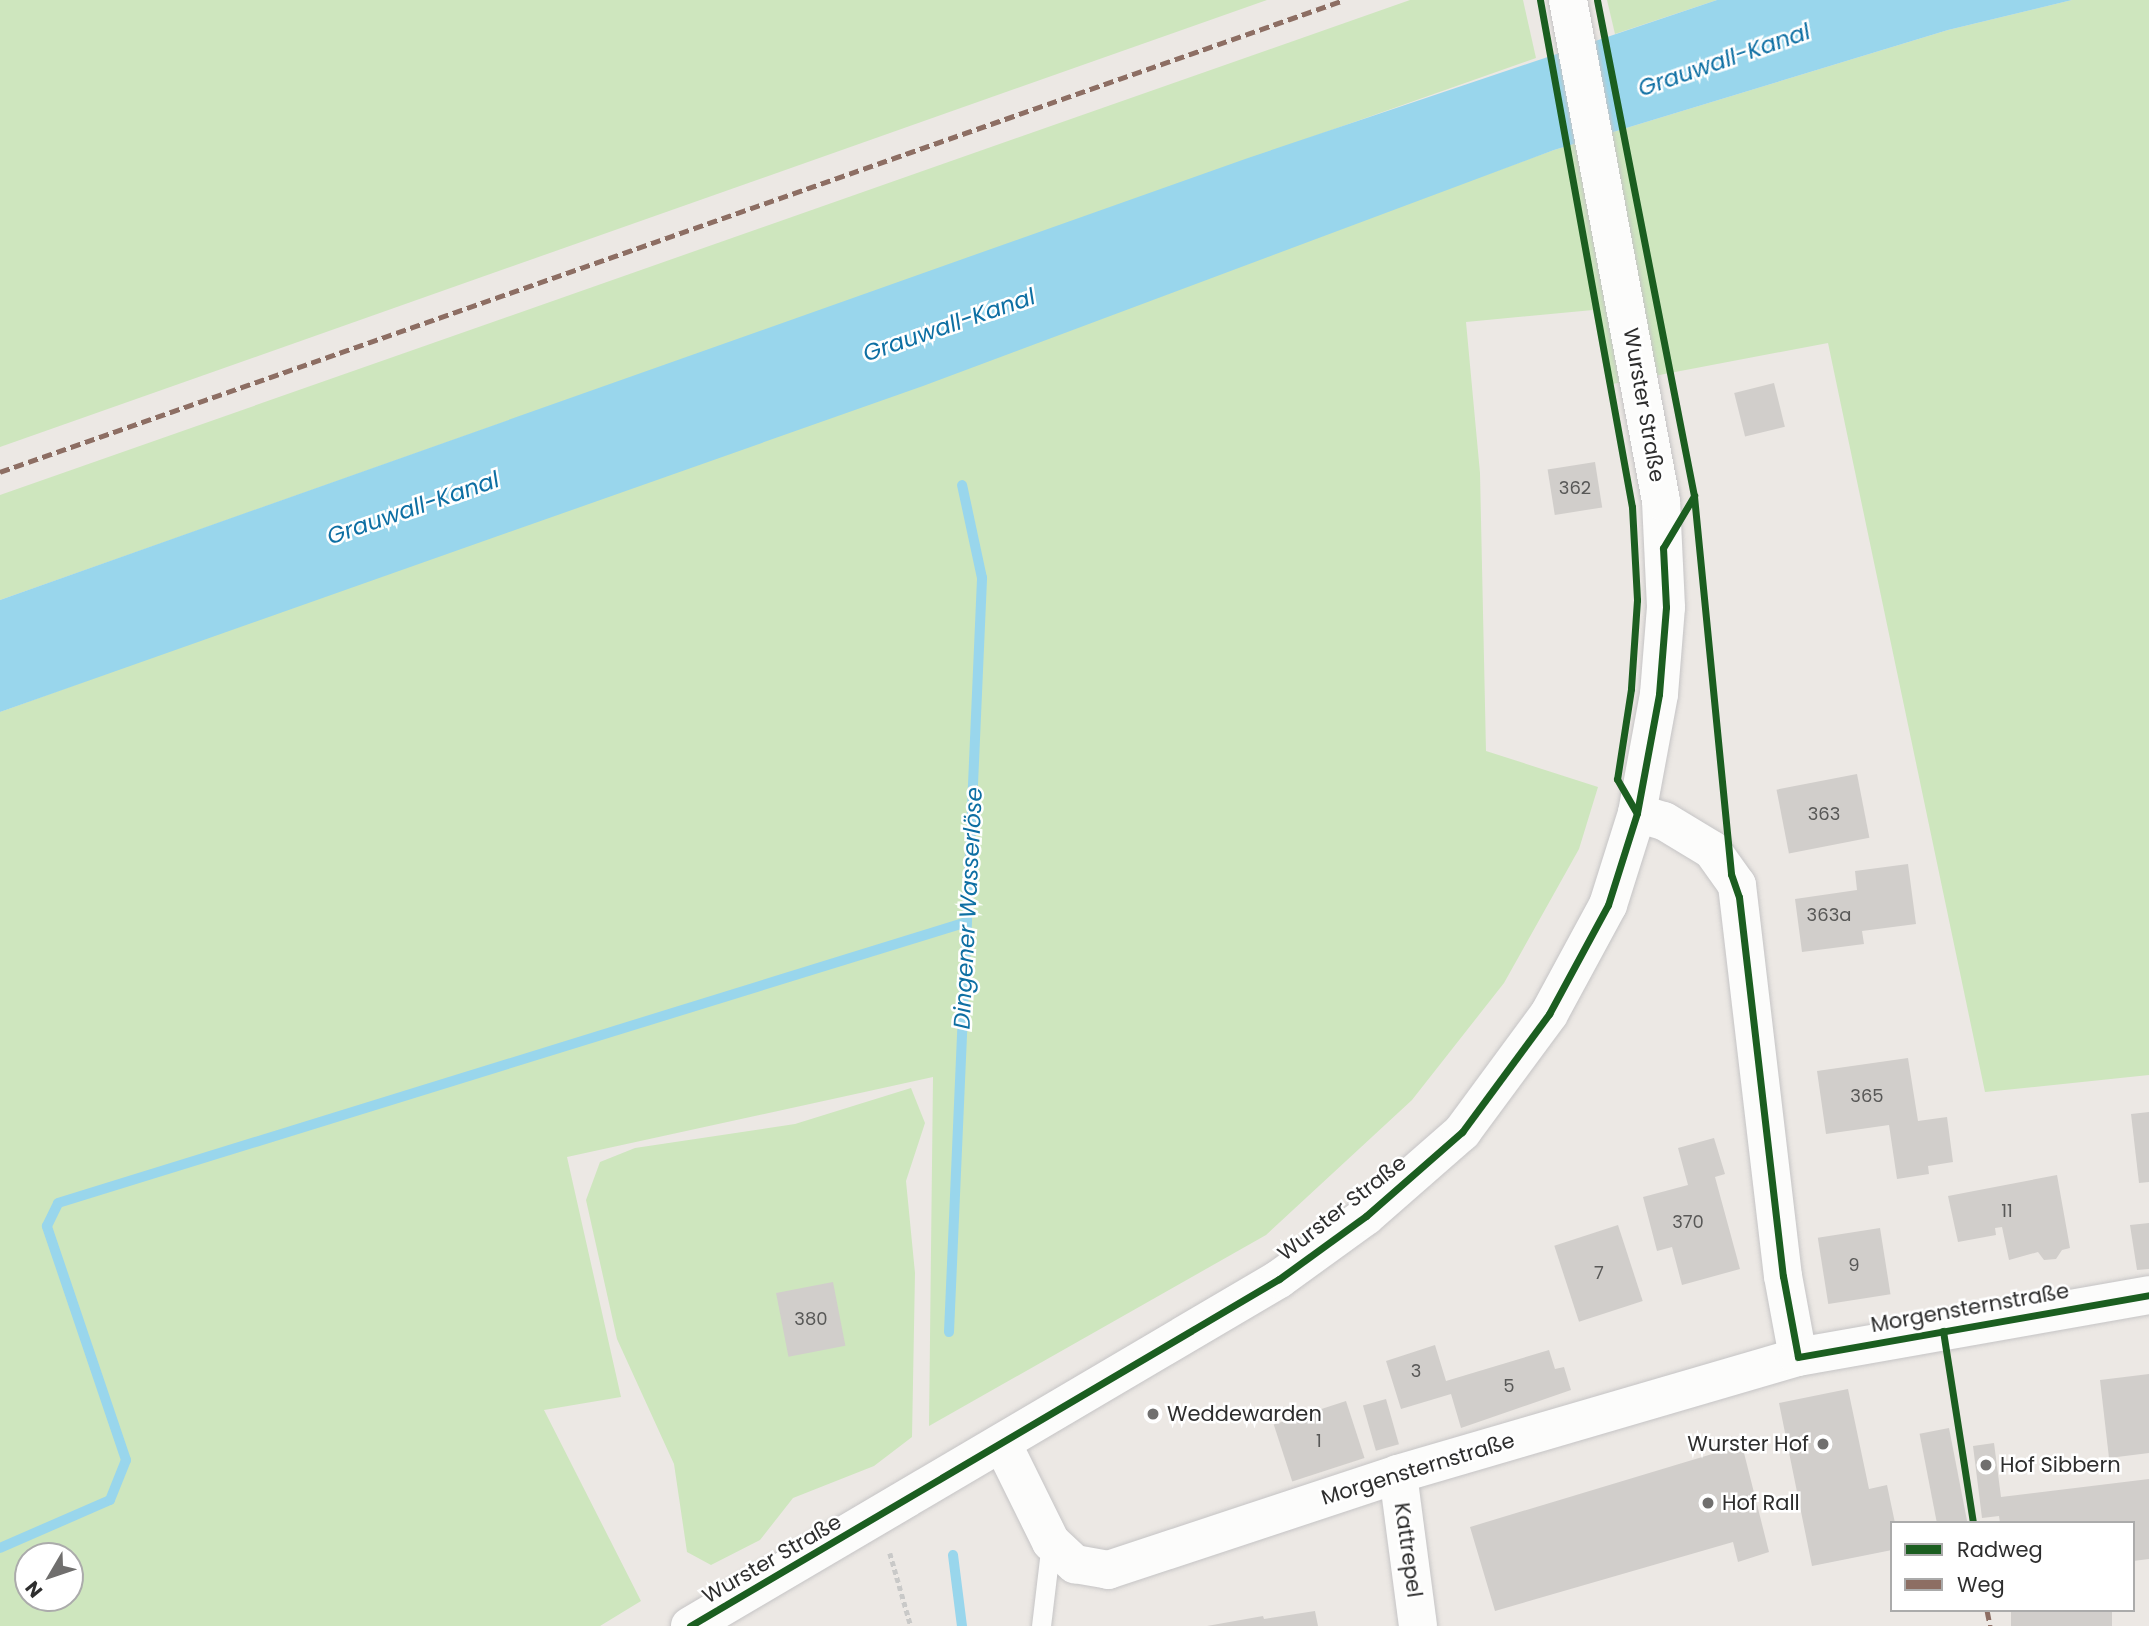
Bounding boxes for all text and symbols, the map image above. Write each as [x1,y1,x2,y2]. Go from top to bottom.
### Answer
water label: Grauwall-Kanal [1634,18,1814,102]
water label: Grauwall-Kanal [859,283,1039,367]
street label: Wurster Straße [1618,326,1670,484]
water label: Grauwall-Kanal [323,466,503,550]
house number: 362 [1559,477,1591,499]
water label: Dingener Wasserlöse [948,786,988,1030]
house number: 363 [1808,803,1840,825]
house number: 363a [1807,904,1851,926]
house number: 365 [1850,1085,1884,1107]
street label: Wurster Straße [1273,1150,1411,1266]
house number: 11 [2001,1200,2013,1222]
house number: 370 [1672,1211,1704,1233]
house number: 9 [1848,1254,1860,1276]
house number: 7 [1594,1262,1604,1284]
street label: Morgensternstraße [1869,1278,2071,1338]
house number: 380 [794,1308,828,1330]
house number: 3 [1411,1360,1421,1382]
house number: 5 [1503,1375,1515,1397]
place label: Weddewarden [1167,1401,1322,1427]
marker: Weddewarden [1145,1406,1161,1422]
street label: Morgensternstraße [1318,1428,1518,1510]
house number: 1 [1316,1430,1322,1452]
place label: Wurster Hof [1687,1431,1809,1457]
marker: Wurster Hof [1815,1436,1831,1452]
place label: Hof Sibbern [2000,1452,2121,1478]
marker: Hof Sibbern [1978,1457,1994,1473]
place label: Hof Rall [1722,1490,1800,1516]
marker: Hof Rall [1700,1495,1716,1511]
street label: Kattrepel [1389,1501,1427,1599]
street label: Wurster Straße [698,1509,846,1609]
legend [1890,1521,2135,1612]
text: Radweg [1957,1535,2043,1564]
north arrow [14,1542,84,1612]
text: Weg [1957,1570,2005,1599]
text: N [19,1575,49,1603]

